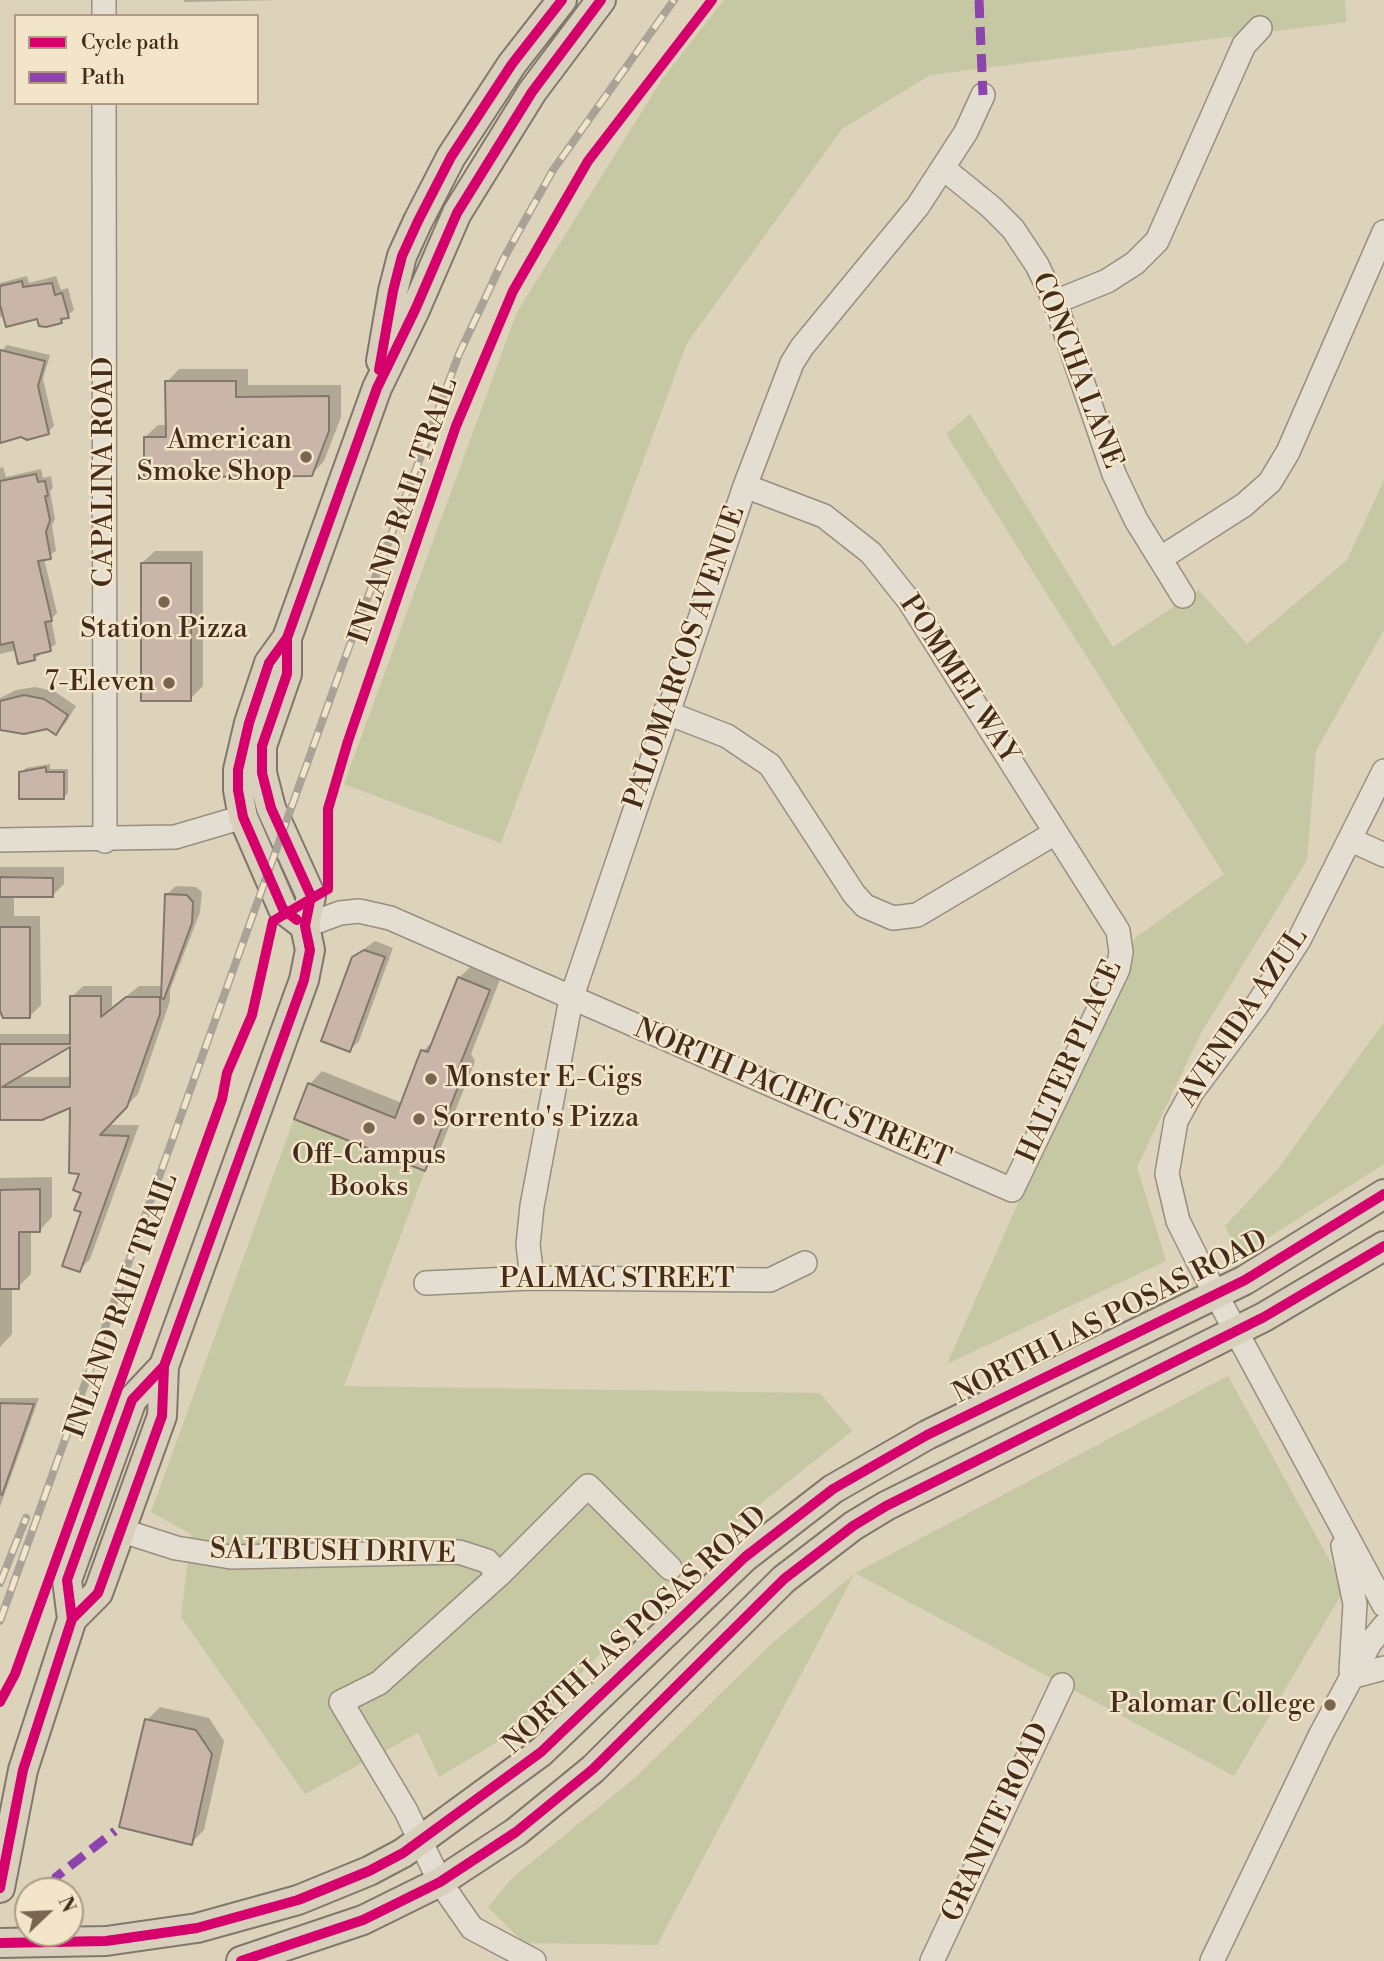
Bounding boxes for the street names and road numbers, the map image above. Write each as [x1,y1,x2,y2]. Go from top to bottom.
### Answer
street label: CONCHA LANE [1023,268,1129,474]
street label: CAPALINA ROAD [88,357,122,587]
street label: INLAND RAIL TRAIL [344,374,466,648]
street label: PALOMARCOS AVENUE [618,502,754,814]
street label: POMMEL WAY [891,590,1025,770]
street label: AVENIDA AZUL [1172,922,1316,1114]
street label: HALTER PLACE [1011,956,1131,1168]
street label: NORTH PACIFIC STREET [629,1013,955,1177]
street label: INLAND RAIL TRAIL [60,1169,186,1443]
street label: NORTH LAS POSAS ROAD [948,1224,1274,1412]
street label: PALMAC STREET [500,1263,734,1297]
street label: NORTH LAS POSAS ROAD [497,1500,775,1762]
street label: SALTBUSH DRIVE [210,1534,456,1572]
street label: GRANITE ROAD [936,1718,1058,1928]

